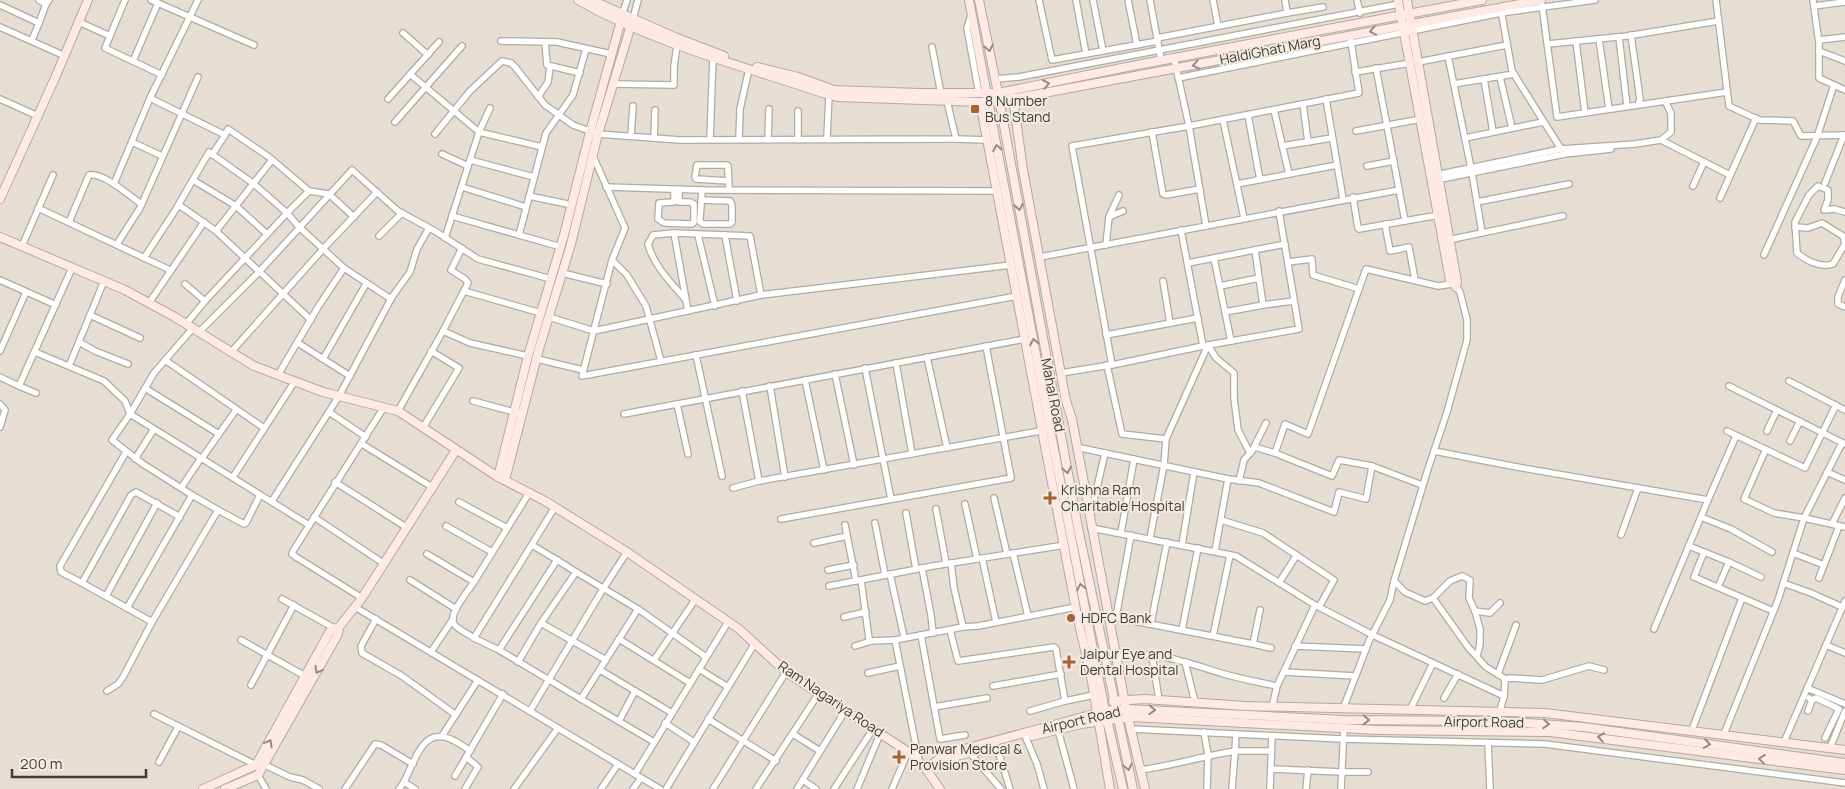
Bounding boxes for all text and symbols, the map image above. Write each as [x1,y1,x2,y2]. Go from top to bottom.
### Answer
one-way arrow [1368,25,1377,36]
street label: HaldiGhati Marg [1218,30,1322,69]
one-way arrow [983,43,993,52]
one-way arrow [1192,59,1200,69]
one-way arrow [1041,79,1050,89]
place label: 8 Number Bus Stand [985,91,1051,126]
marker: 8 Number Bus Stand [969,103,981,115]
one-way arrow [993,143,1003,152]
one-way arrow [1013,203,1023,212]
one-way arrow [1029,337,1039,346]
street label: Mahal Road [1037,356,1070,433]
one-way arrow [1062,466,1072,475]
place label: Krishna Ram Charitable Hospital [1061,480,1185,515]
marker: Krishna Ram Charitable Hospital [1043,491,1057,505]
one-way arrow [1077,583,1087,592]
place label: HDFC Bank [1081,608,1153,627]
marker: HDFC Bank [1065,612,1077,624]
place label: Jaipur Eye and Dental Hospital [1080,644,1179,679]
marker: Jaipur Eye and Dental Hospital [1062,655,1076,669]
street label: Ram Nagariya Road [775,656,888,741]
one-way arrow [314,665,324,674]
street label: Airport Road [1040,701,1122,738]
one-way arrow [1148,705,1156,716]
street label: Airport Road [1444,711,1524,732]
one-way arrow [1363,715,1371,726]
one-way arrow [1543,718,1551,729]
one-way arrow [1597,733,1605,743]
one-way arrow [1704,738,1712,749]
one-way arrow [262,739,272,748]
place label: Panwar Medical & Provision Store [910,739,1022,774]
scale bar [12,746,146,778]
marker: Panwar Medical & Provision Store [892,750,906,764]
text: 200 m [20,753,63,774]
one-way arrow [1758,754,1766,765]
one-way arrow [1122,762,1132,771]

